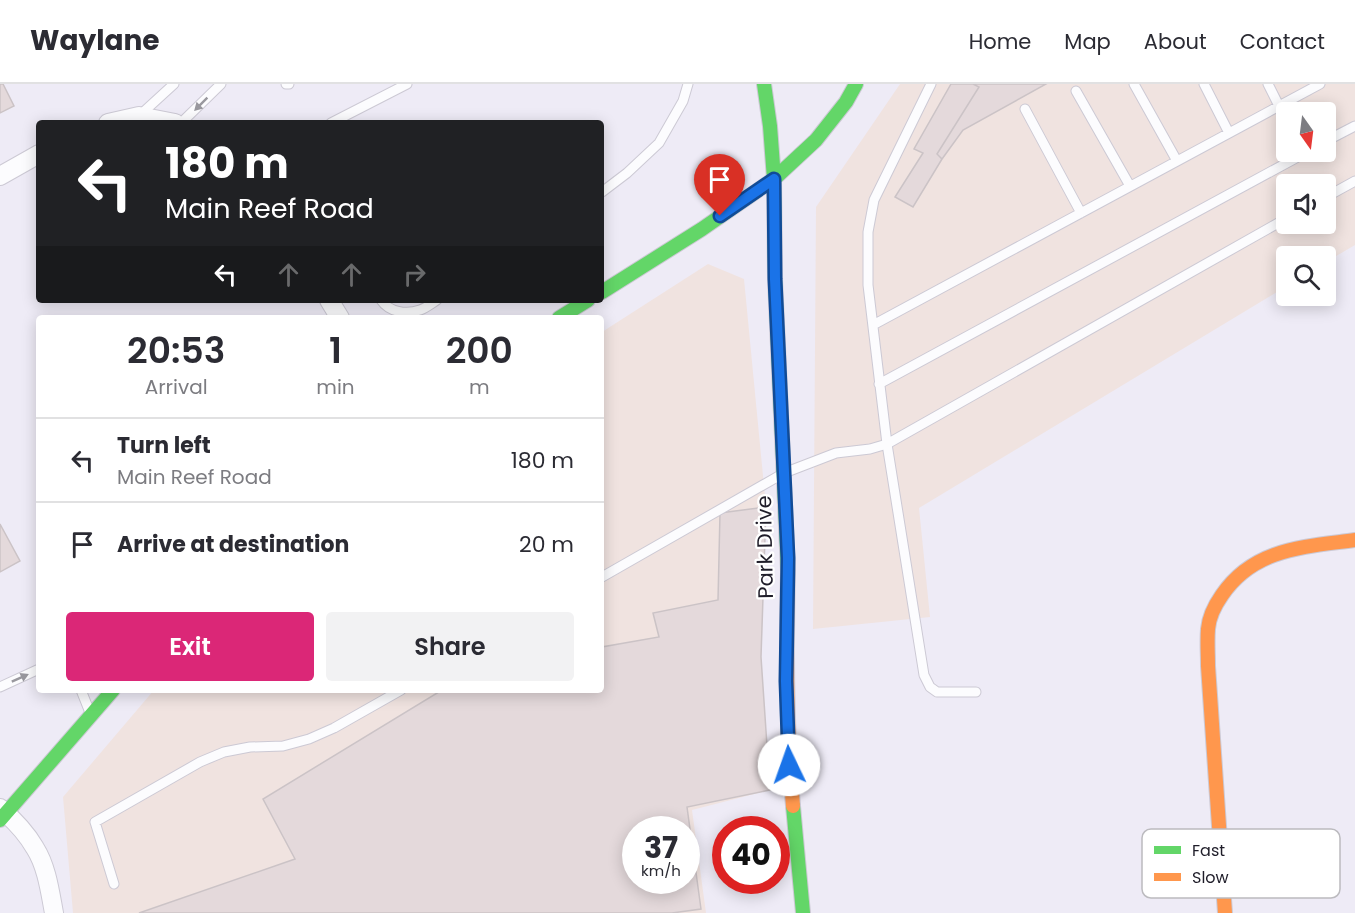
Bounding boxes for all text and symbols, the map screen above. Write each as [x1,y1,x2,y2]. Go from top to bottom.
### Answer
text: Waylane [30,21,160,60]
text: Home [969,27,1031,56]
text: Map [1064,27,1111,56]
text: About [1144,27,1207,56]
text: Contact [1240,27,1325,56]
one-way arrow [194,96,208,110]
north arrow [1276,102,1336,162]
map controls [1276,102,1336,306]
text: 180 m [165,134,289,193]
icon: left [66,144,144,222]
pin [694,154,745,216]
icon: arrive [703,163,736,196]
button: sound [1276,174,1336,234]
text: Main Reef Road [165,190,374,227]
button: search [1276,246,1336,306]
icon: left [209,258,242,291]
icon: ahead [272,258,305,291]
icon: ahead [335,258,368,291]
icon: right [398,258,431,291]
text: 20:53 [127,325,225,376]
text: 1 [329,325,342,376]
text: 200 [446,325,513,376]
text: Arrival [145,373,208,401]
text: min [316,373,355,401]
text: m [469,373,490,401]
text: Turn left [117,430,211,461]
icon: left [66,444,99,477]
text: 180 m [511,445,574,476]
text: Main Reef Road [117,463,272,491]
street label: Park Drive [749,495,780,599]
icon: arrive [66,528,99,561]
text: Arrive at destination [117,529,349,560]
text: 20 m [519,529,574,560]
button: Exit [66,612,314,681]
button: Share [326,612,574,681]
one-way arrow [11,673,29,683]
position arrow [757,733,821,797]
speed limit sign: 40 [712,816,790,894]
text: 37 [644,826,678,869]
legend [1142,829,1340,898]
text: Fast [1192,839,1225,862]
text: km/h [641,860,681,881]
text: Slow [1192,866,1229,889]

